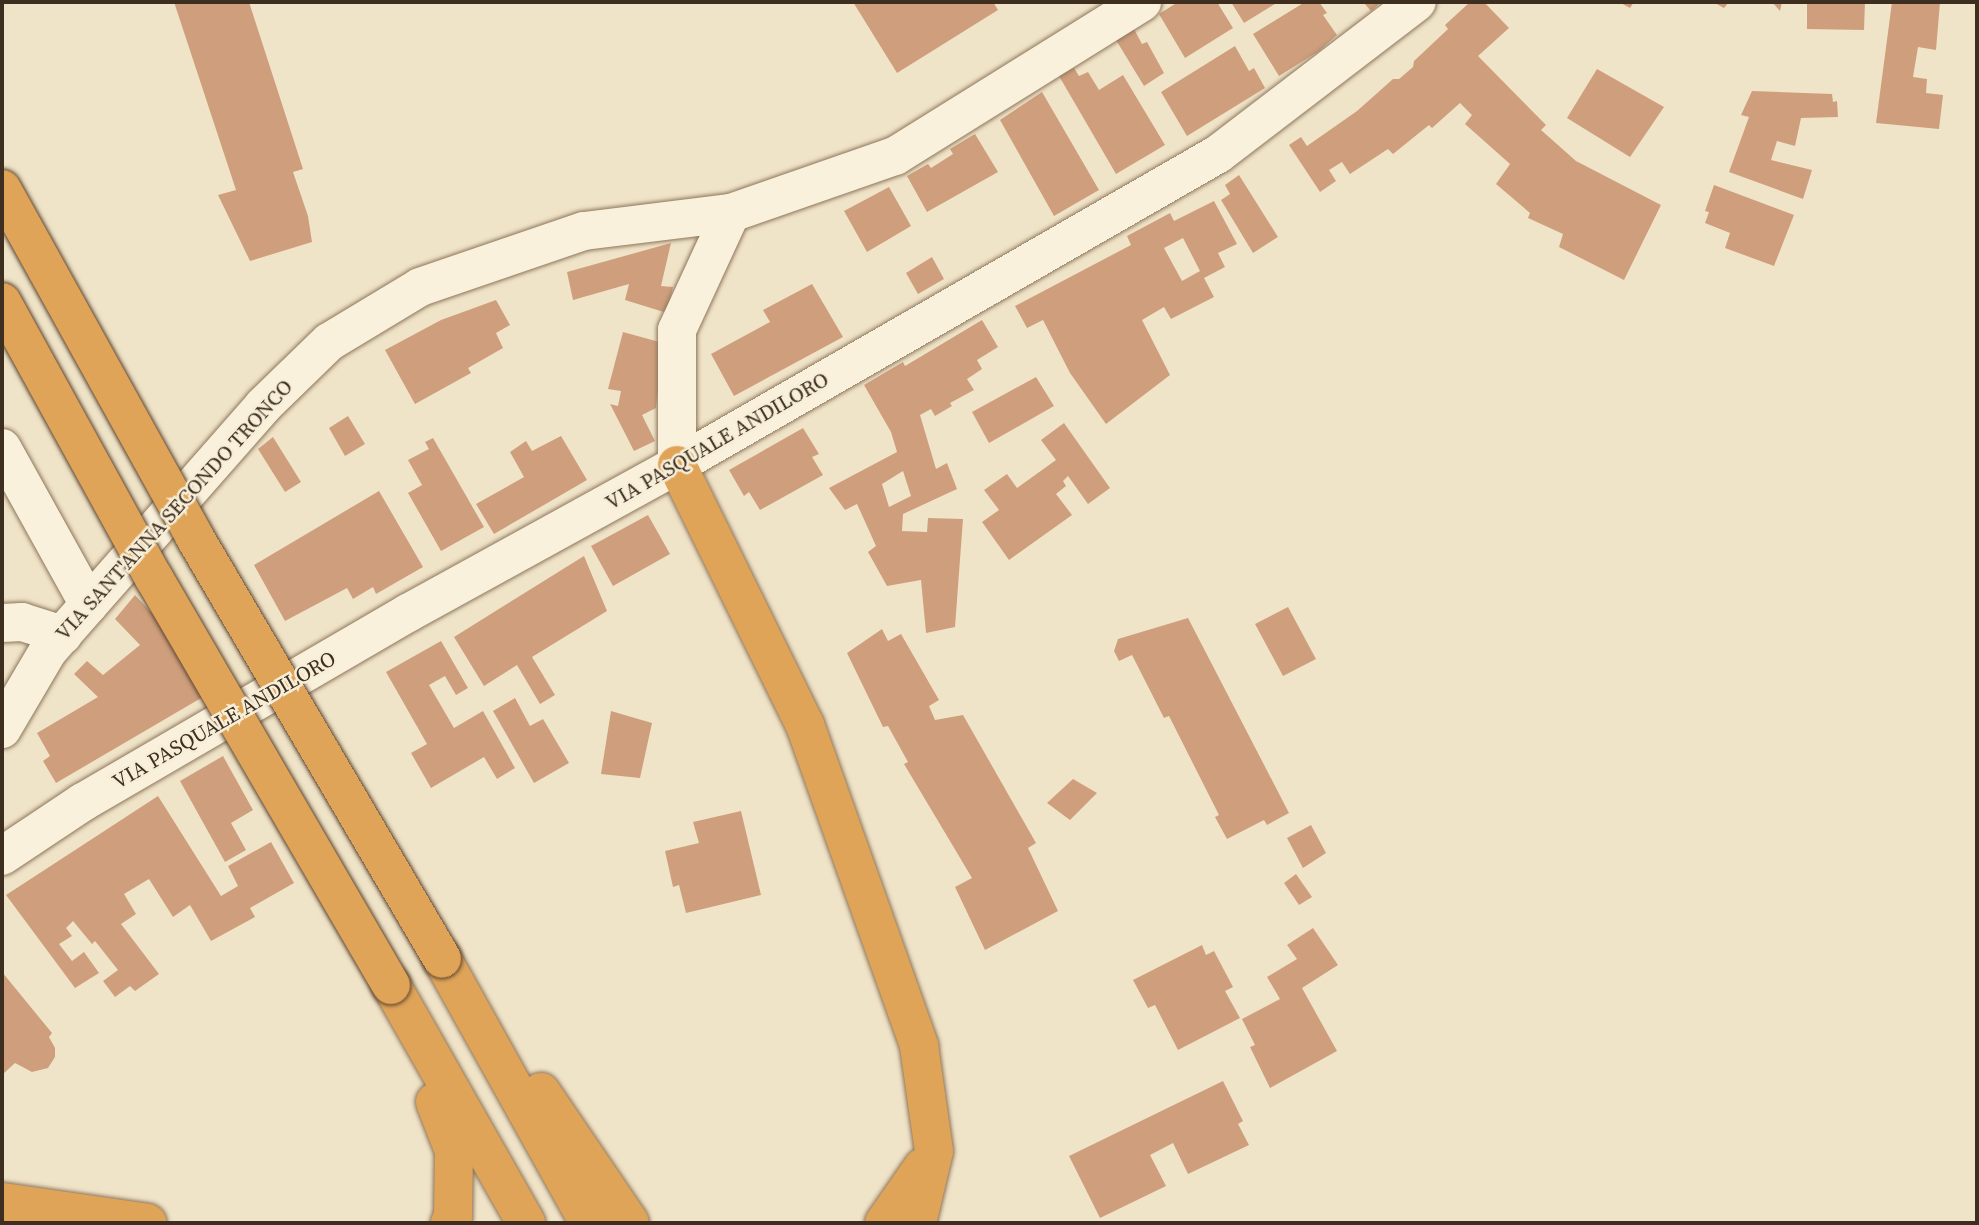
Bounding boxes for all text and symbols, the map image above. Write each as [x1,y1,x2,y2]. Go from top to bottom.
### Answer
street label: VIA PASQUALE ANDILORO [601,367,833,515]
street label: VIA SANT'ANNA SECONDO TRONCO [50,374,298,646]
street label: VIA PASQUALE ANDILORO [108,646,340,794]

